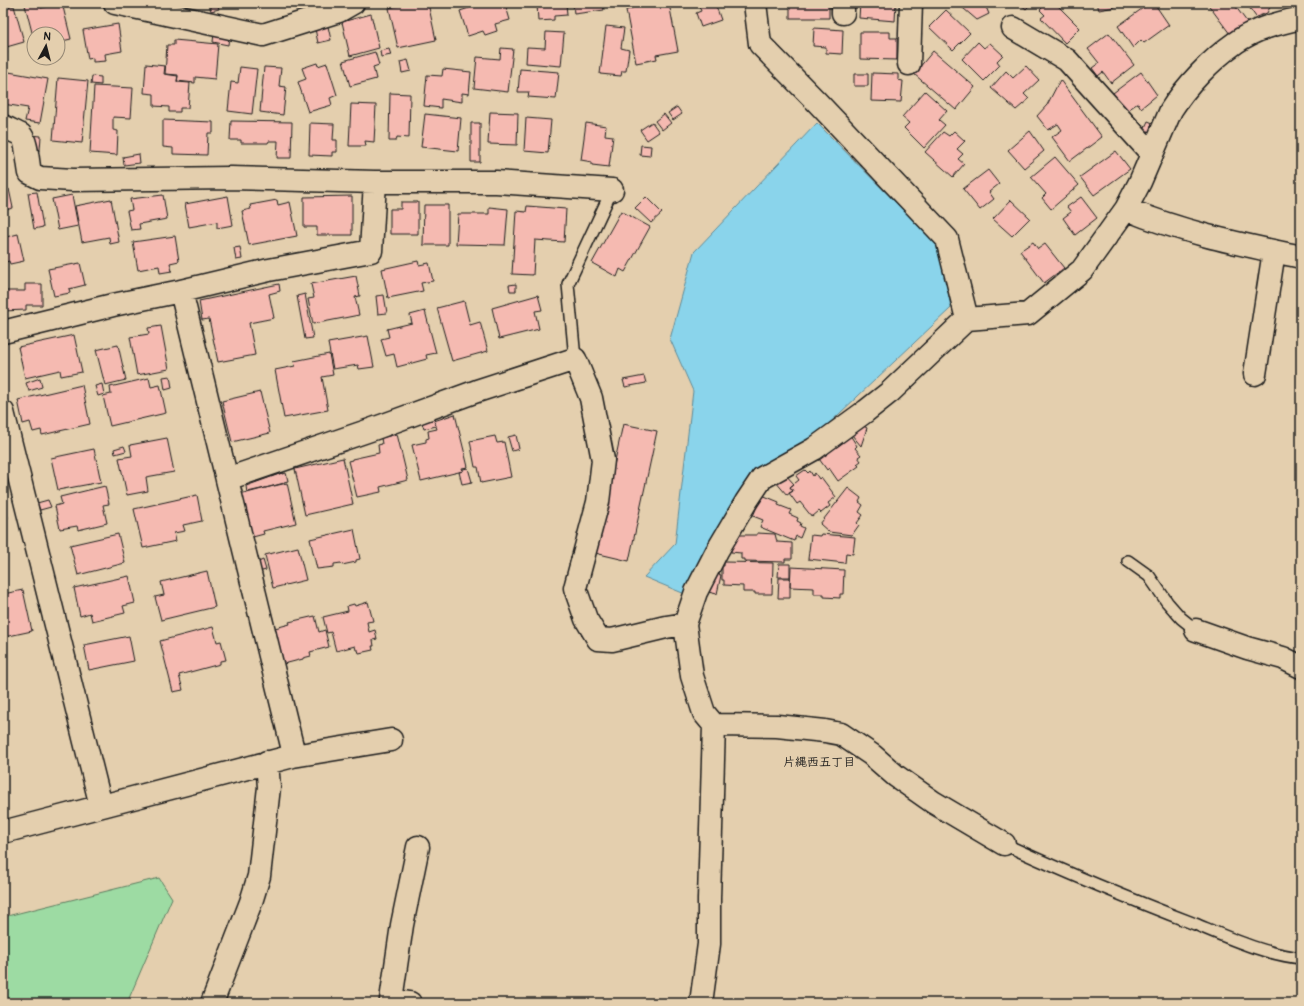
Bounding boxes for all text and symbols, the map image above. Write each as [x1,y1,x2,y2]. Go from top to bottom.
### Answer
north arrow [26,26,66,66]
text: N [43,30,52,44]
district label: 片縄西五丁目 [783,755,855,770]

